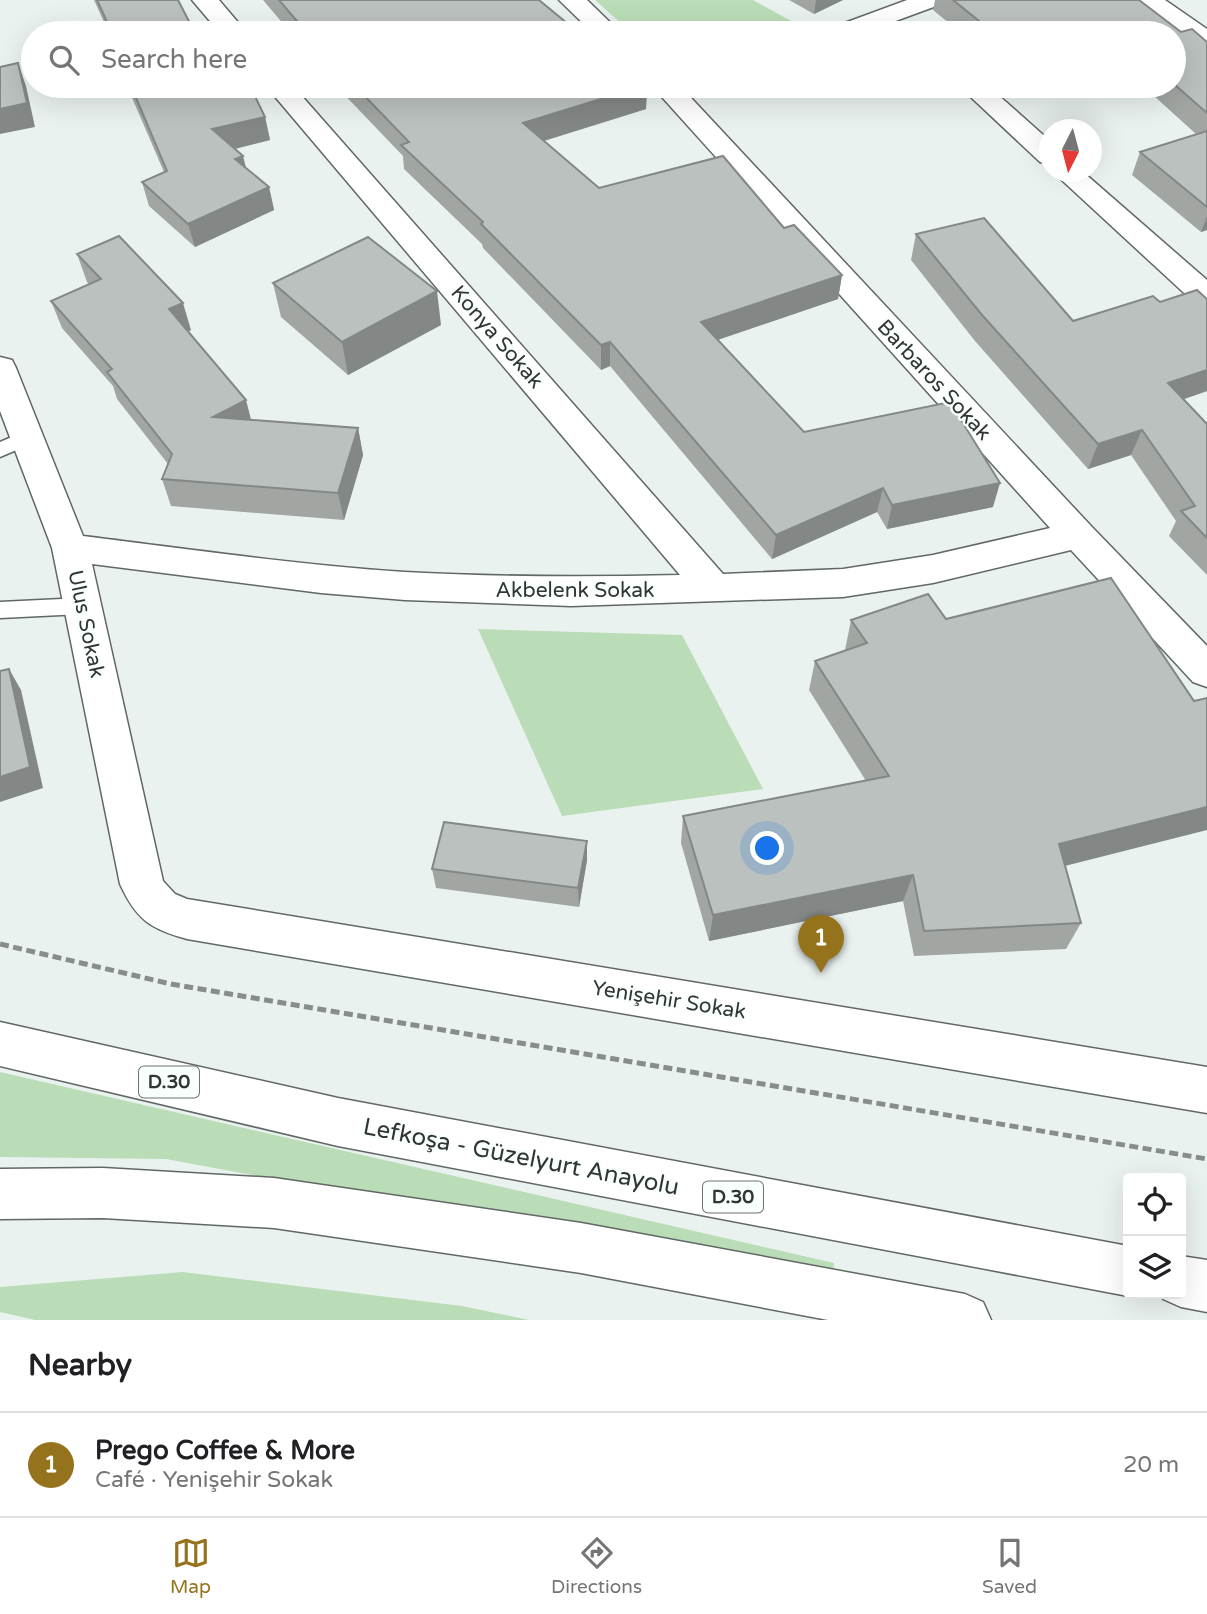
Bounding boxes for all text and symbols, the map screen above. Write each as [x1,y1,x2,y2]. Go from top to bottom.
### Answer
search box [21,21,1186,98]
icon: search [45,41,83,79]
text: Search here [101,44,247,75]
north arrow [1039,119,1102,182]
street label: Konya Sokak [446,280,548,394]
street label: Barbaros Sokak [872,315,996,445]
street label: Ulus Sokak [62,568,110,680]
street label: Akbelenk Sokak [495,578,655,603]
your location [750,831,784,865]
pin: 1 [798,915,844,973]
street label: Yenişehir Sokak [590,975,748,1025]
road number: D.30 [139,1066,199,1098]
street label: Lefkoşa - Güzelyurt Anayolu [361,1112,681,1202]
map controls [1123,1173,1186,1299]
button: locate [1123,1173,1186,1236]
road number: D.30 [703,1182,763,1212]
button: layers [1123,1236,1186,1299]
text: Nearby [28,1347,132,1384]
text: Prego Coffee & More [95,1435,355,1466]
text: 1 [44,1451,58,1479]
text: 20 m [1123,1451,1179,1479]
text: Café · Yenişehir Sokak [95,1466,333,1494]
tab: Map [170,1534,211,1598]
tab: Directions [551,1534,642,1598]
tab: Saved [982,1534,1037,1598]

